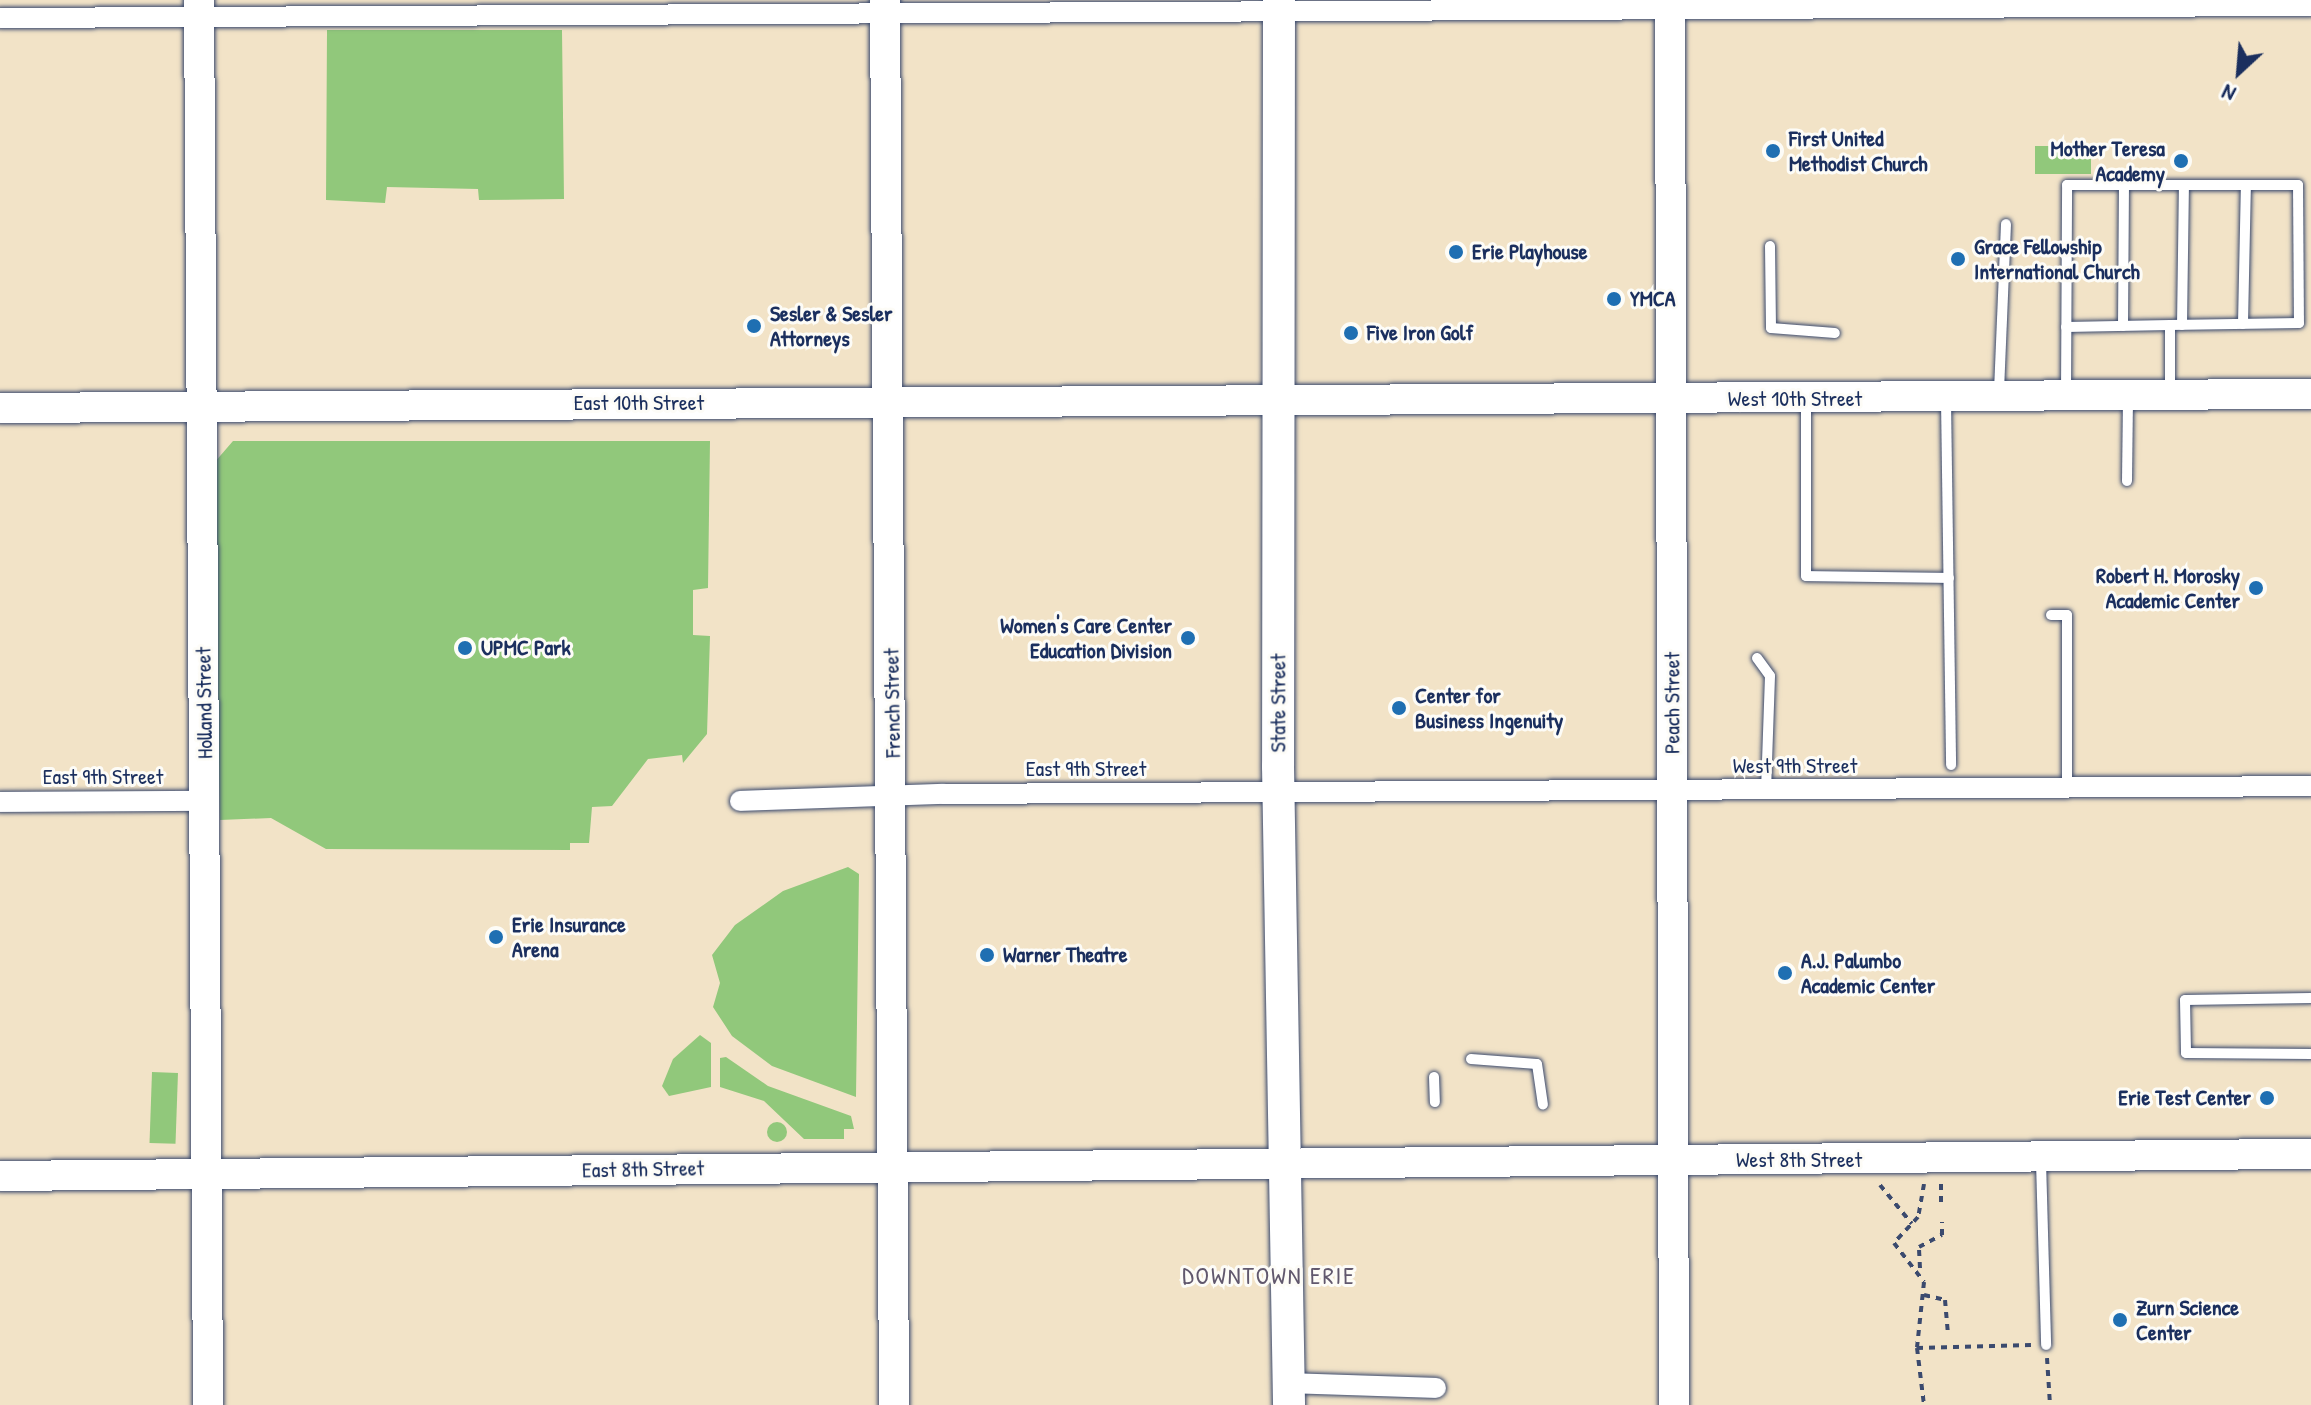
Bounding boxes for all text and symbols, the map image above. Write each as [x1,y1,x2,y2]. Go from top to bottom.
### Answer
north arrow [2199,32,2279,112]
text: N [2217,78,2240,110]
place label: First United Methodist Church [1789,125,1927,176]
place label: Mother Teresa Academy [2051,135,2165,186]
marker: First United Methodist Church [1764,142,1782,160]
marker: Mother Teresa Academy [2172,152,2190,170]
place label: Grace Fellowship International Church [1974,233,2140,284]
place label: Erie Playhouse [1472,239,1587,265]
marker: Erie Playhouse [1447,243,1465,261]
marker: Grace Fellowship International Church [1949,250,1967,268]
place label: YMCA [1630,286,1676,312]
marker: YMCA [1605,290,1623,308]
place label: Sesler & Sesler Attorneys [770,300,893,352]
marker: Sesler & Sesler Attorneys [745,317,763,335]
place label: Five Iron Golf [1367,320,1473,346]
marker: Five Iron Golf [1342,324,1360,342]
street label: West 10th Street [1728,386,1862,412]
street label: East 10th Street [574,390,704,416]
place label: Robert H. Morosky Academic Center [2096,562,2240,614]
marker: Robert H. Morosky Academic Center [2247,579,2265,597]
place label: Women's Care Center Education Division [1000,612,1172,664]
marker: Women's Care Center Education Division [1179,629,1197,647]
place label: UPMC Park [481,635,571,661]
marker: UPMC Park [456,639,474,657]
street label: Holland Street [190,647,218,759]
street label: French Street [878,648,906,758]
street label: Peach Street [1659,652,1685,754]
street label: State Street [1265,654,1291,752]
place label: Center for Business Ingenuity [1415,682,1563,734]
marker: Center for Business Ingenuity [1390,699,1408,717]
street label: West 9th Street [1733,753,1857,779]
street label: East 9th Street [1026,756,1146,782]
street label: East 9th Street [43,764,163,790]
place label: Erie Insurance Arena [512,911,626,962]
marker: Erie Insurance Arena [487,928,505,946]
place label: Warner Theatre [1003,942,1128,968]
marker: Warner Theatre [978,946,996,964]
place label: A.J. Palumbo Academic Center [1801,947,1935,998]
marker: A.J. Palumbo Academic Center [1776,964,1794,982]
place label: Erie Test Center [2118,1085,2251,1111]
marker: Erie Test Center [2258,1089,2276,1107]
street label: West 8th Street [1736,1147,1862,1173]
street label: East 8th Street [582,1155,704,1183]
district label: DOWNTOWN ERIE [1182,1262,1356,1290]
place label: Zurn Science Center [2136,1294,2239,1346]
marker: Zurn Science Center [2111,1311,2129,1329]

